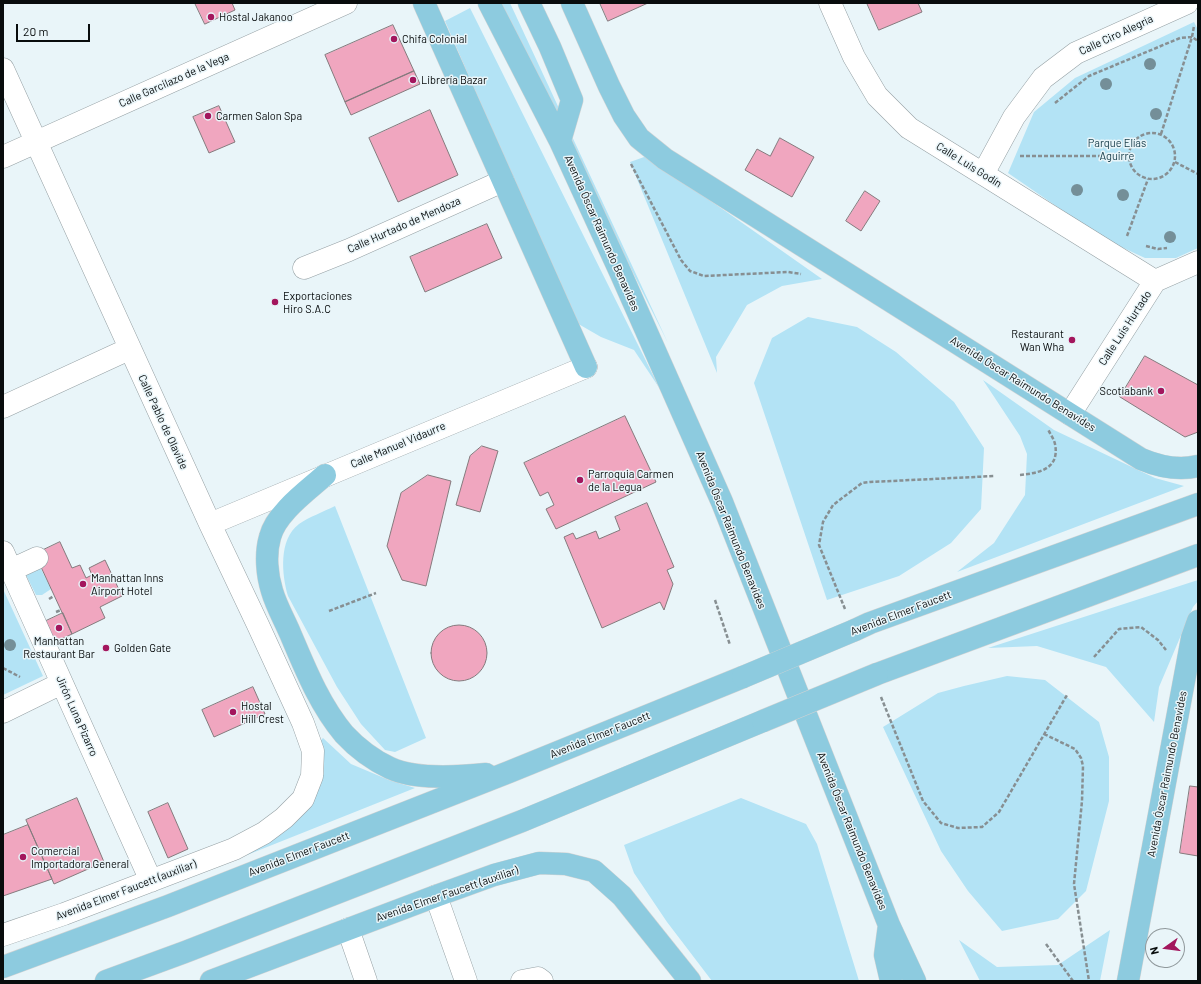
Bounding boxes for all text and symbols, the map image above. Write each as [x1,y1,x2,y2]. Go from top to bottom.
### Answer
place label: Hostal Jakanoo [219,10,293,24]
marker: Hostal Jakanoo [206,12,216,22]
street label: Calle Ciro Alegría [1077,12,1155,58]
scale bar [18,16,92,42]
text: 20 m [23,24,49,38]
place label: Chifa Colonial [402,32,467,46]
marker: Chifa Colonial [389,34,399,44]
street label: Calle Garcilazo de la Vega [117,50,231,110]
place label: Librería Bazar [421,73,487,87]
marker: Librería Bazar [408,75,418,85]
place label: Carmen Salon Spa [216,109,302,123]
marker: Carmen Salon Spa [203,111,213,121]
park label: Parque Elías Aguirre [1088,136,1146,162]
street label: Calle Luis Godín [934,140,1004,190]
street label: Avenida Óscar Raimundo Benavides [562,153,642,313]
street label: Calle Hurtado de Mendoza [345,194,463,256]
street label: Calle Luis Hurtado [1096,288,1154,368]
place label: Exportaciones Hiro S.A.C [283,289,352,315]
marker: Exportaciones Hiro S.A.C [270,297,280,307]
place label: Restaurant Wan Wha [1011,327,1064,353]
street label: Avenida Óscar Raimundo Benavides [948,334,1098,434]
marker: Restaurant Wan Wha [1067,335,1077,345]
street label: Calle Pablo de Olavide [135,373,191,471]
place label: Scotiabank [1099,384,1153,398]
marker: Scotiabank [1156,386,1166,396]
street label: Calle Manuel Vidaurre [349,419,447,471]
street label: Avenida Óscar Raimundo Benavides [693,449,769,611]
place label: Parroquia Carmen de la Legua [588,467,674,493]
marker: Parroquia Carmen de la Legua [575,475,585,485]
place label: Manhattan Inns Airport Hotel [91,571,164,597]
marker: Manhattan Inns Airport Hotel [78,579,88,589]
street label: Avenida Elmer Faucett [849,588,953,638]
marker: Manhattan Restaurant Bar [54,623,64,633]
place label: Manhattan Restaurant Bar [23,634,95,660]
place label: Golden Gate [114,641,171,655]
marker: Golden Gate [101,643,111,653]
street label: Jirón Luna Pizarro [53,674,101,758]
street label: Avenida Óscar Raimundo Benavides [1144,690,1190,858]
place label: Hostal Hill Crest [241,699,284,725]
marker: Hostal Hill Crest [228,707,238,717]
street label: Avenida Elmer Faucett [548,709,652,761]
street label: Avenida Óscar Raimundo Benavides [814,750,890,912]
street label: Avenida Elmer Faucett [247,829,351,879]
place label: Comercial Importadora General [31,844,129,870]
marker: Comercial Importadora General [18,852,28,862]
street label: Avenida Elmer Faucett (auxiliar) [54,857,198,923]
street label: Avenida Elmer Faucett (auxiliar) [374,863,520,925]
north arrow [1145,928,1185,968]
text: N [1147,946,1161,956]

